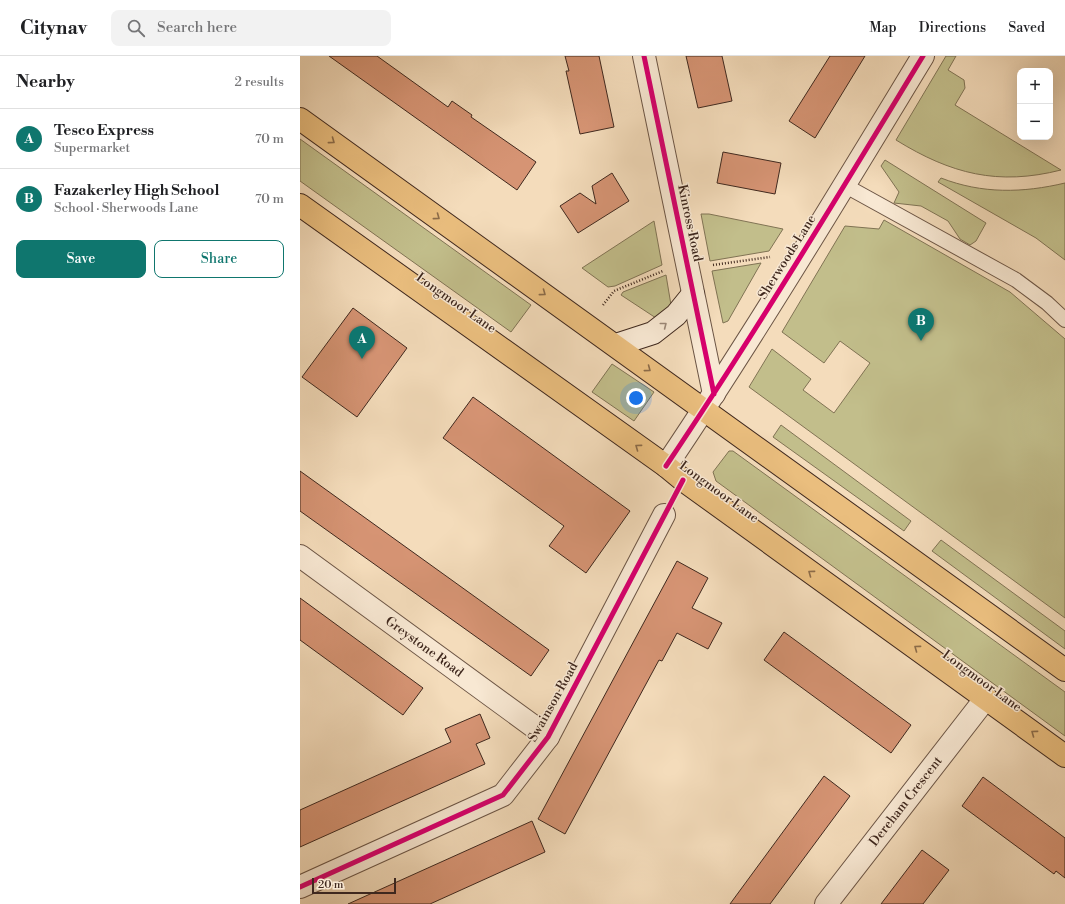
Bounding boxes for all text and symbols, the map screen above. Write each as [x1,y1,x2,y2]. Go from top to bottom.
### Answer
search box [111,10,391,46]
text: Citynav [20,16,87,40]
icon: search [125,17,147,39]
text: Search here [157,18,237,37]
text: Map [869,19,897,37]
text: Directions [919,19,986,37]
text: Saved [1008,19,1045,37]
map controls [1017,68,1053,140]
button: + [1017,68,1053,104]
text: Nearby [16,71,75,93]
text: 2 results [235,74,284,90]
button: − [1017,104,1053,140]
text: Tesco Express [54,121,154,140]
text: A [24,131,34,147]
text: 70 m [255,131,284,147]
one-way arrow [327,136,334,143]
text: Supermarket [54,140,130,156]
text: Fazakerley High School [54,181,219,200]
street label: Kinross Road [674,183,706,264]
text: B [24,191,34,207]
text: 70 m [255,191,284,207]
text: School · Sherwoods Lane [54,200,198,216]
street label: Sherwoods Lane [755,211,820,302]
one-way arrow [433,212,440,219]
button: Save [16,240,146,278]
button: Share [154,240,284,278]
street label: Longmoor Lane [413,269,500,337]
one-way arrow [539,288,546,296]
pin: B [908,308,934,341]
one-way arrow [660,322,667,329]
pin: A [349,326,375,359]
one-way arrow [644,364,651,371]
your location [626,388,646,408]
one-way arrow [636,445,643,452]
street label: Longmoor Lane [676,458,762,526]
one-way arrow [809,571,816,578]
street label: Greystone Road [382,613,467,681]
one-way arrow [914,645,921,653]
street label: Longmoor Lane [939,647,1025,715]
street label: Swainson Road [525,659,582,745]
one-way arrow [1031,731,1038,738]
street label: Dereham Crescent [866,753,946,849]
scale bar [312,876,396,895]
text: 20 m [318,878,343,892]

